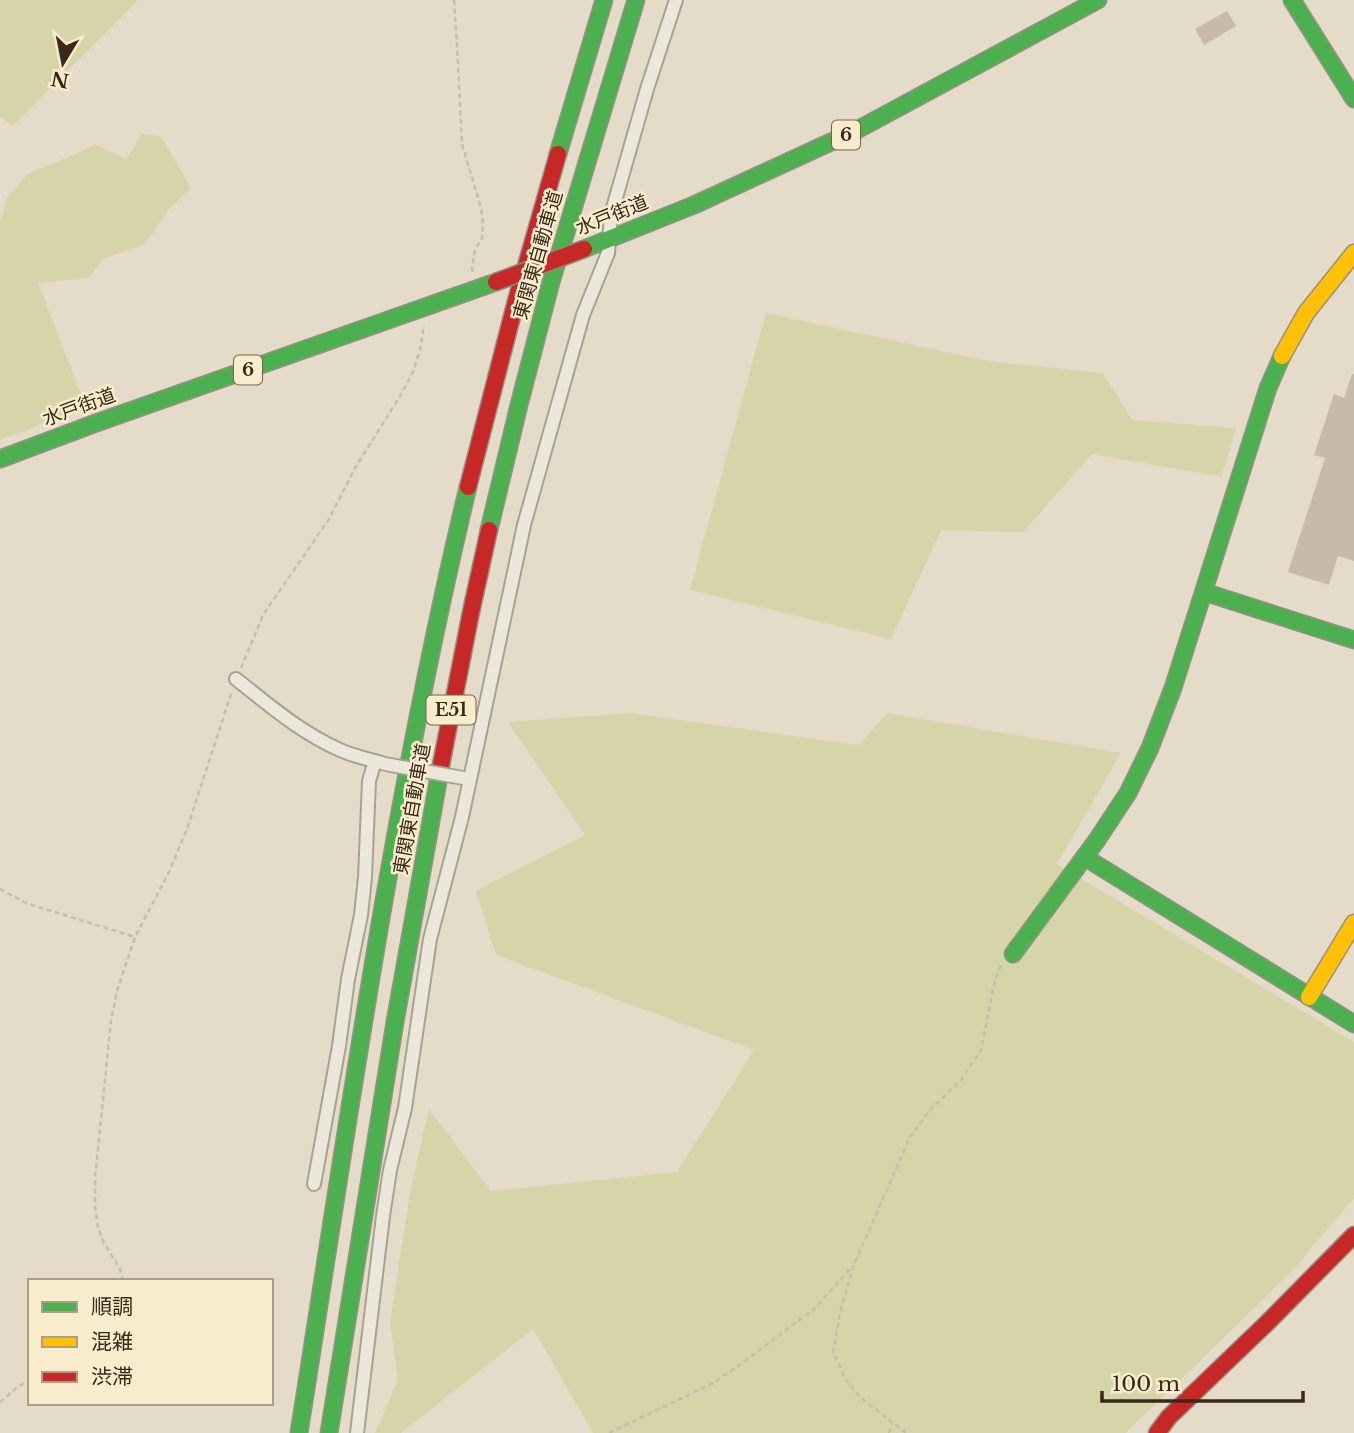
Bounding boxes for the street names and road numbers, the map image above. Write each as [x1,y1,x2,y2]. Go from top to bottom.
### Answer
road number: 6 [832,120,860,150]
street label: 東関東自動車道 [509,188,567,322]
street label: 水戸街道 [572,190,652,240]
road number: 6 [234,356,262,384]
street label: 水戸街道 [39,383,119,431]
road number: E51 [426,696,476,724]
street label: 東関東自動車道 [389,742,435,876]

